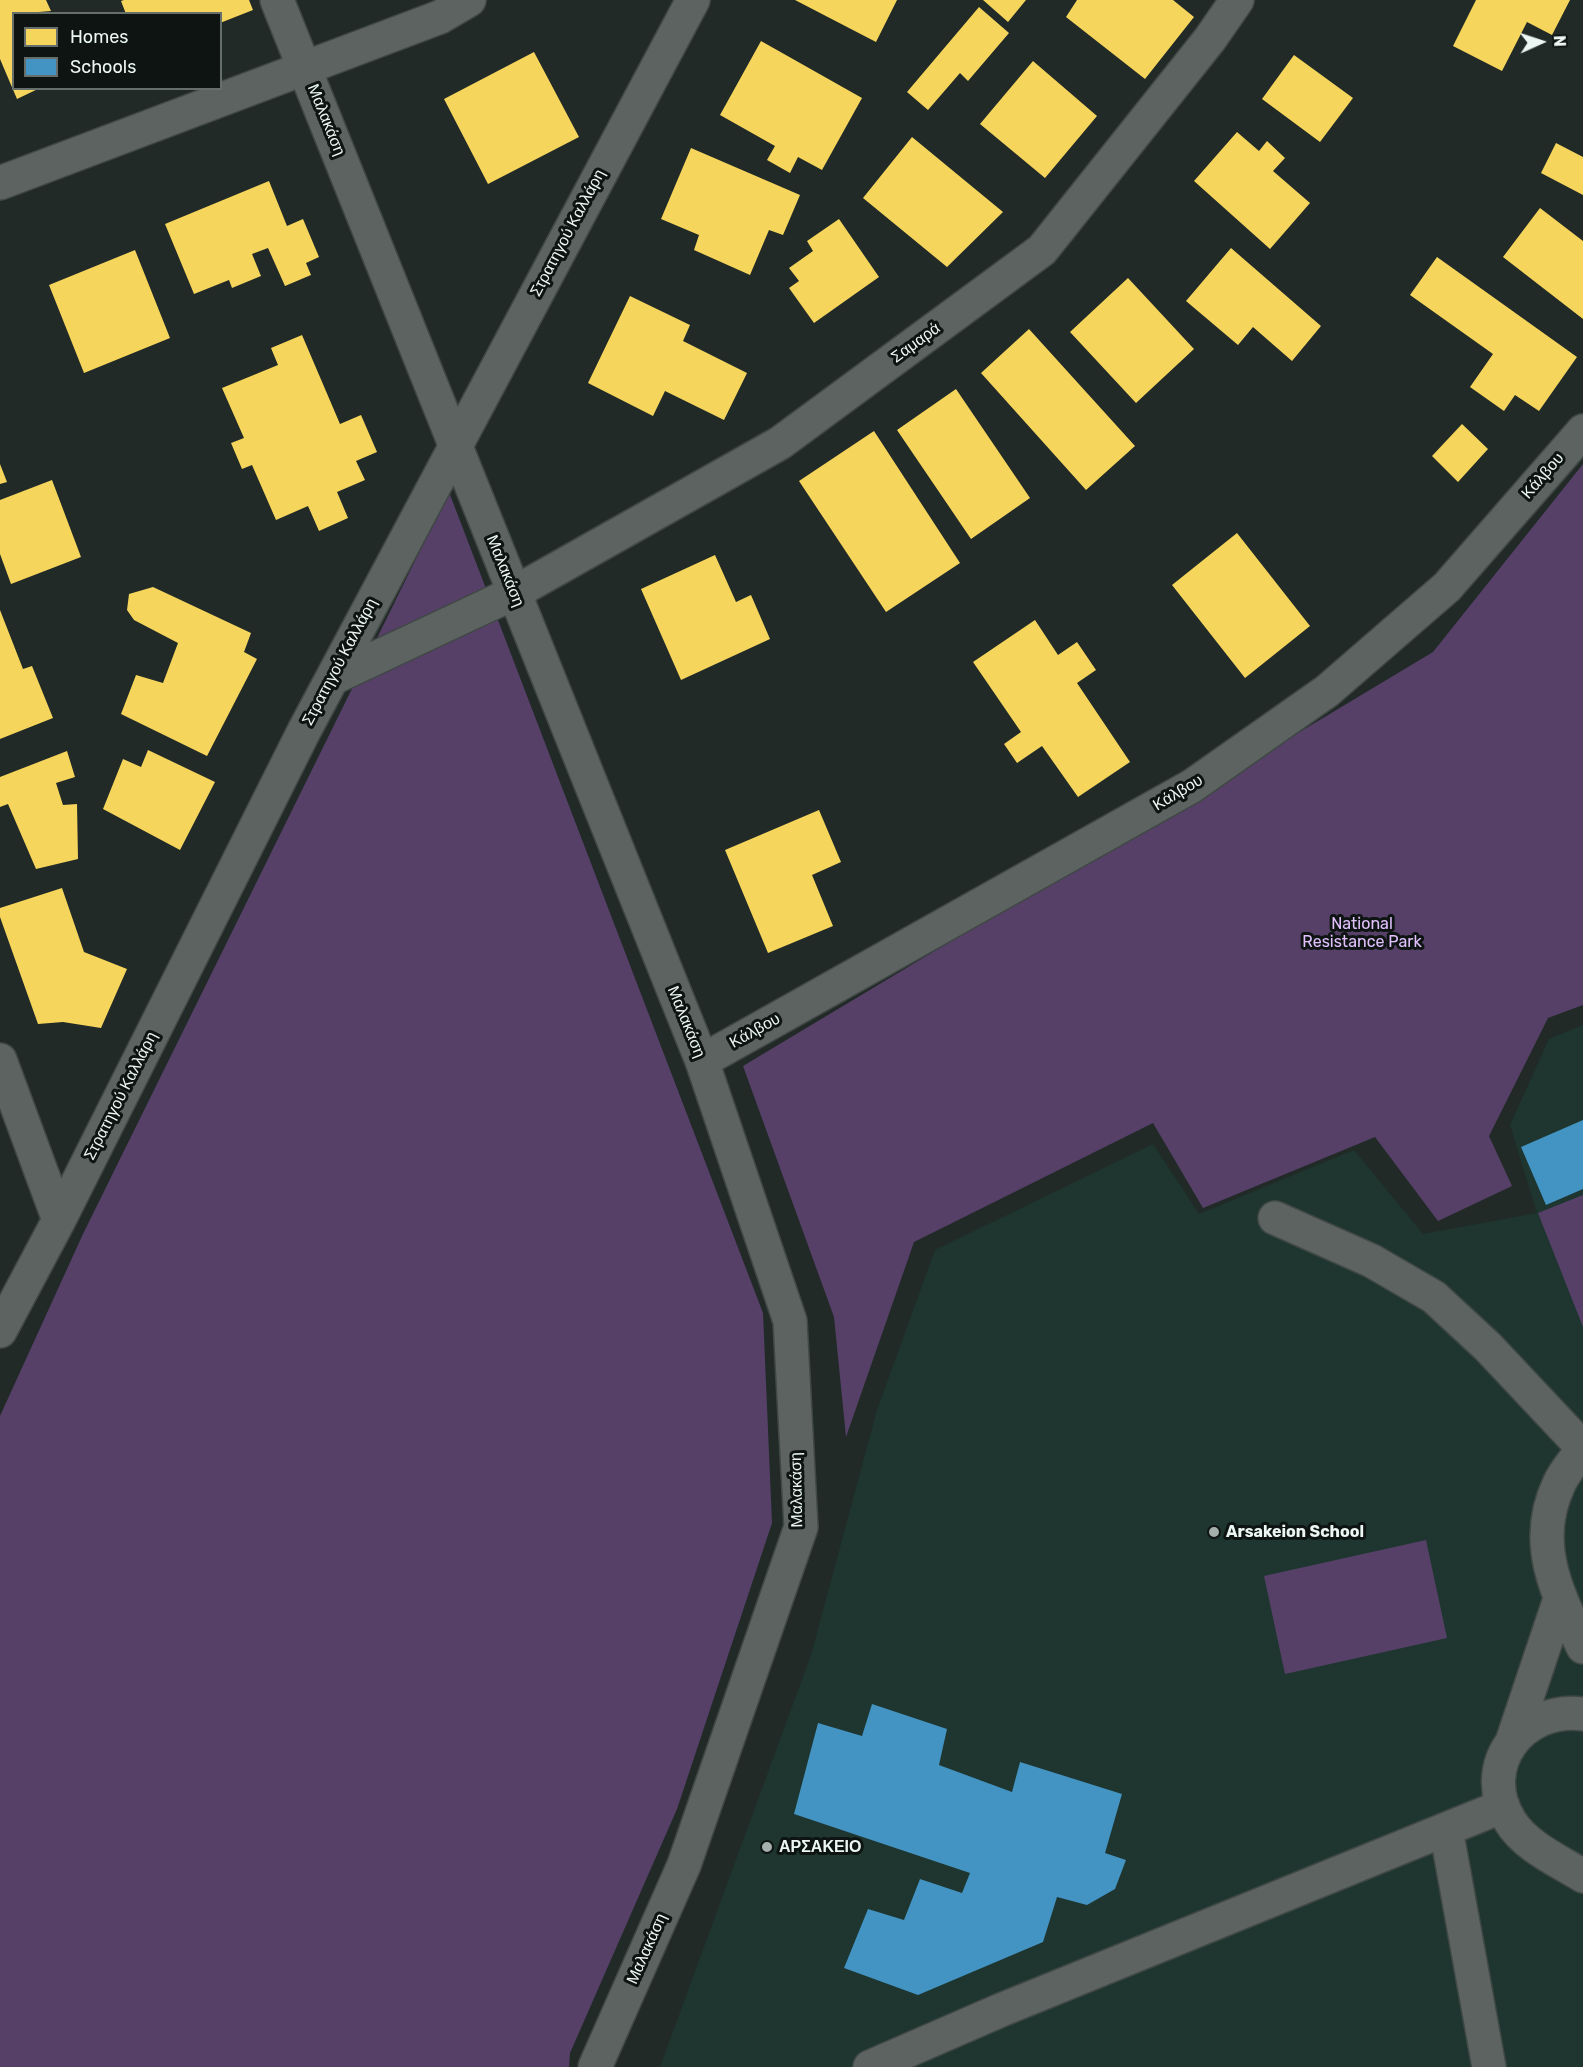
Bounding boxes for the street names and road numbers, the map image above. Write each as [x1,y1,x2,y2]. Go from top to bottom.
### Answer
street label: Μαλακάση [303,81,349,159]
street label: Στρατηγού Καλλάρη [526,166,610,300]
street label: Σαμαρά [888,319,944,367]
street label: Κάλβου [1518,449,1568,503]
street label: Μαλακάση [482,532,528,610]
street label: Στρατηγού Καλλάρη [298,595,382,729]
street label: Κάλβου [1150,771,1206,815]
street label: Μαλακάση [663,983,709,1061]
street label: Κάλβου [726,1009,784,1053]
street label: Στρατηγού Καλλάρη [80,1029,162,1163]
street label: Μαλακάση [787,1452,807,1528]
street label: Μαλακάση [623,1911,671,1987]

